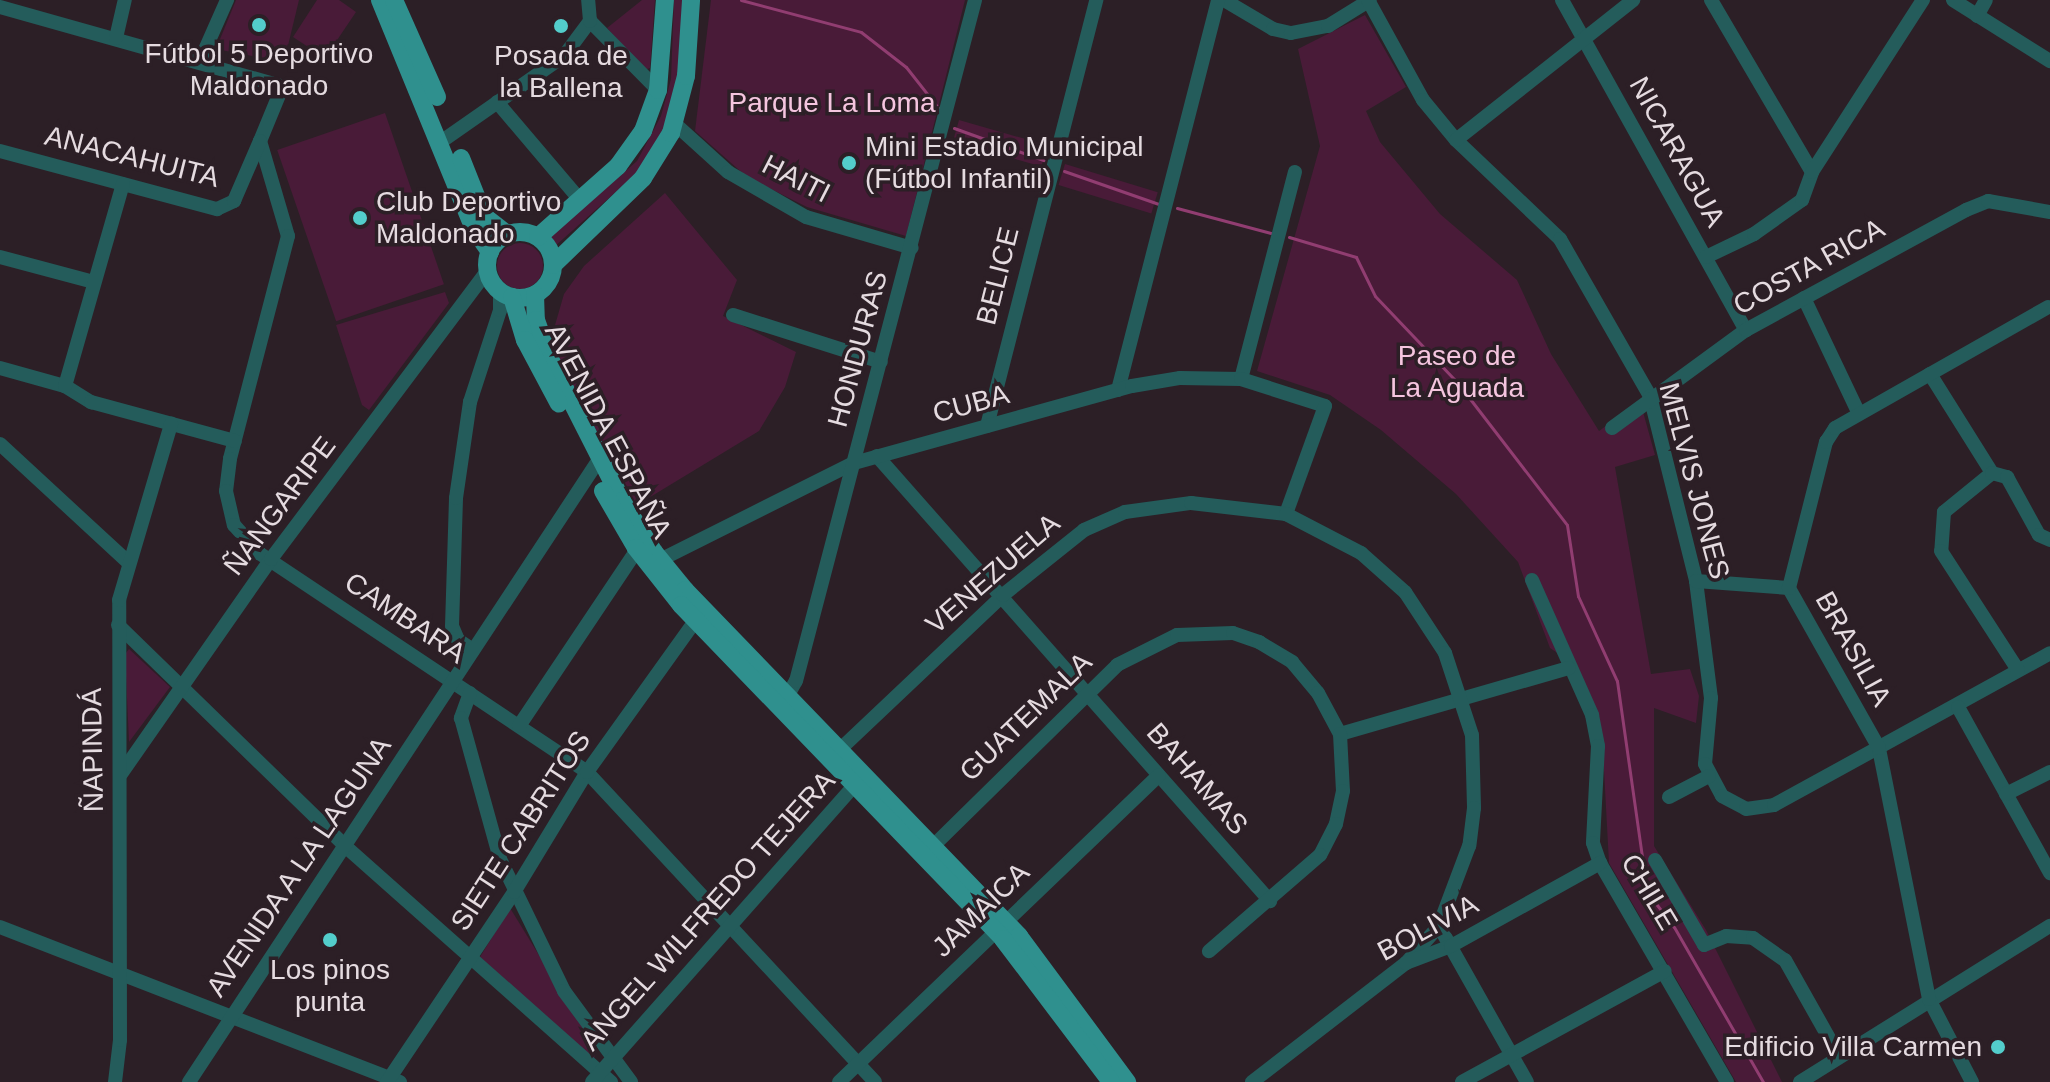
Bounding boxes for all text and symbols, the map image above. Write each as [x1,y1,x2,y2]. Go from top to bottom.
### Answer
marker: Fútbol 5 Deportivo Maldonado [250,16,268,34]
marker: Posada de la Ballena [552,17,570,35]
place label: Fútbol 5 Deportivo Maldonado [145,37,373,103]
place label: Posada de la Ballena [494,39,628,105]
street label: NICARAGUA [1622,71,1732,233]
park label: Parque La Loma [728,86,936,120]
street label: ANACAHUITA [41,119,223,195]
place label: Mini Estadio Municipal (Fútbol Infantil) [865,130,1144,196]
street label: HAITI [756,148,836,210]
marker: Mini Estadio Municipal (Fútbol Infantil) [840,154,858,172]
place label: Club Deportivo Maldonado [376,185,561,251]
marker: Club Deportivo Maldonado [351,209,369,227]
street label: COSTA RICA [1727,211,1891,323]
street label: BELICE [970,224,1026,328]
street label: HONDURAS [821,267,895,431]
street label: AVENIDA ESPAÑA [537,317,679,545]
park label: Paseo de La Aguada [1389,339,1525,405]
street label: CUBA [929,378,1013,430]
street label: MELVIS JONES [1652,379,1736,583]
street label: ÑANGARIPE [217,430,343,582]
street label: VENEZUELA [919,507,1067,641]
street label: CAMBARA [338,565,472,671]
street label: BRASILIA [1808,586,1898,712]
street label: GUATEMALA [953,646,1099,788]
street label: ÑAPINDÁ [75,687,111,813]
street label: BAHAMAS [1139,716,1255,842]
street label: SIETE CABRITOS [444,725,598,937]
street label: AVENIDA A LA LAGUNA [198,728,400,1006]
street label: ANGEL WILFREDO TEJERA [573,764,843,1058]
street label: CHILE [1613,848,1685,936]
street label: JAMAICA [926,856,1036,964]
street label: BOLIVIA [1372,888,1484,968]
marker: Los pinos punta [321,931,339,949]
place label: Los pinos punta [270,953,390,1019]
place label: Edificio Villa Carmen [1724,1030,1982,1064]
marker: Edificio Villa Carmen [1989,1038,2007,1056]

